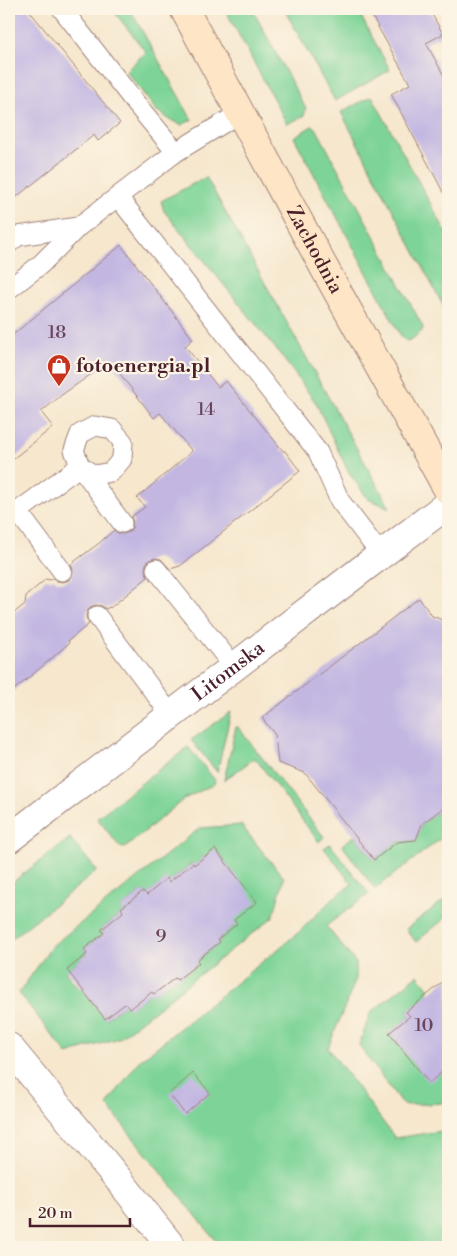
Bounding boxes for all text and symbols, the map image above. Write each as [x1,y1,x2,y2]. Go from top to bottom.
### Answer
street label: Zachodnia [281,202,349,299]
house number: 18 [48,321,66,344]
shop icon: fotoenergia.pl [46,353,72,387]
place label: fotoenergia.pl [76,354,211,379]
house number: 14 [197,398,215,421]
street label: Litomska [187,635,270,707]
house number: 9 [156,925,167,948]
house number: 10 [414,1014,434,1037]
scale bar [30,1196,130,1228]
text: 20 m [38,1204,73,1223]

